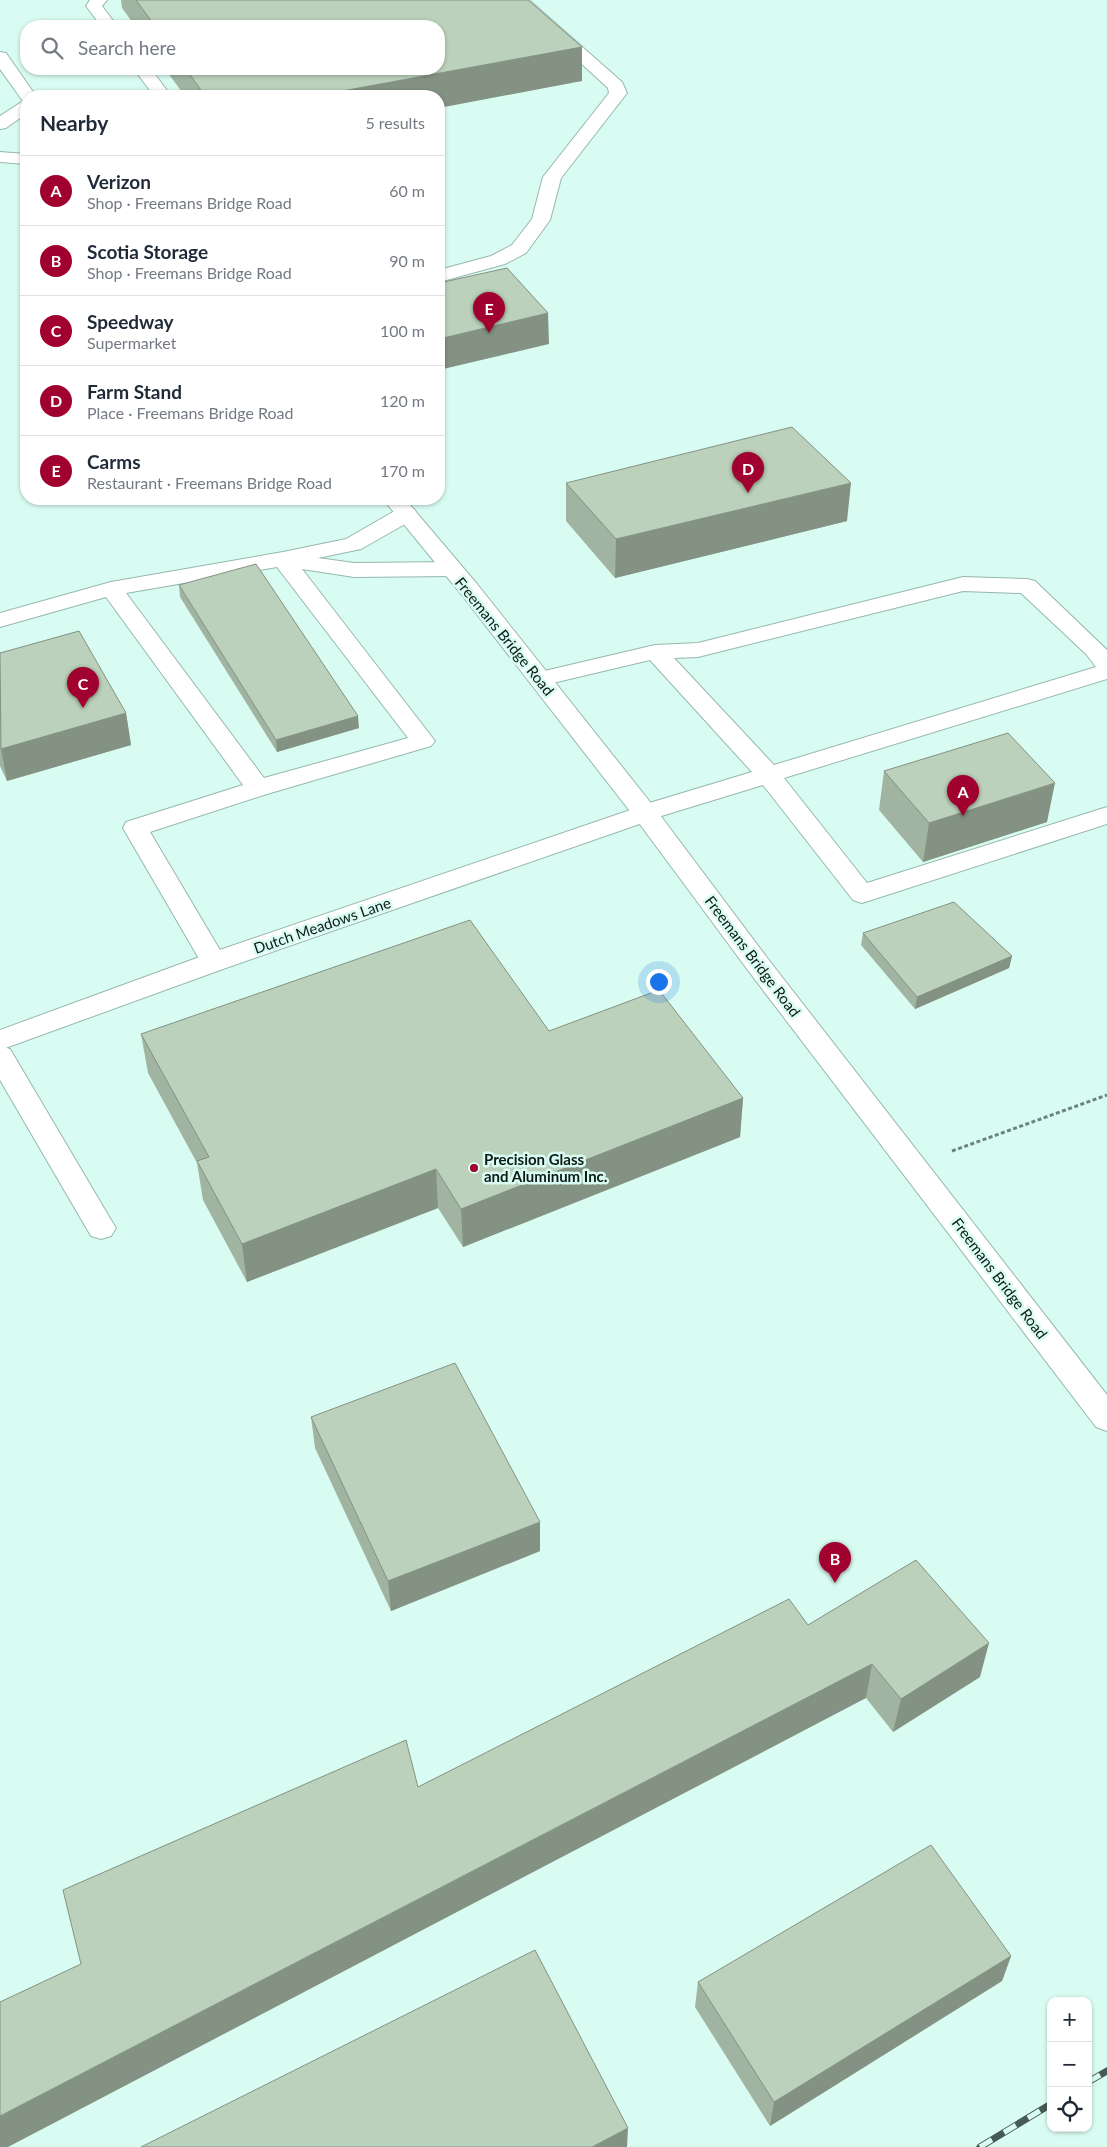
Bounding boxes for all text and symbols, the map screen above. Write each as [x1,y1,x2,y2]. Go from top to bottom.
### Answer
search box [20,20,445,75]
icon: search [38,34,66,62]
text: Search here [78,36,176,59]
text: Nearby [40,110,108,135]
text: 5 results [365,113,425,132]
text: Verizon [87,170,151,193]
text: A [50,181,62,200]
text: 60 m [389,181,425,200]
text: Shop · Freemans Bridge Road [87,193,292,212]
text: Scotia Storage [87,240,208,263]
text: B [51,251,61,270]
text: 90 m [389,251,425,270]
text: Shop · Freemans Bridge Road [87,263,292,282]
pin: E [473,292,505,333]
text: Speedway [87,310,174,333]
text: C [51,321,61,340]
text: 100 m [380,321,425,340]
text: Supermarket [87,333,176,352]
text: Farm Stand [87,380,182,403]
text: D [50,391,62,410]
text: 120 m [380,391,425,410]
text: Place · Freemans Bridge Road [87,403,293,422]
text: Carms [87,450,141,473]
pin: D [732,452,764,493]
text: E [51,461,61,480]
text: 170 m [380,461,425,480]
text: Restaurant · Freemans Bridge Road [87,473,332,492]
street label: Freemans Bridge Road [452,573,558,699]
pin: C [67,667,99,708]
pin: A [947,775,979,816]
street label: Freemans Bridge Road [702,892,804,1020]
street label: Dutch Meadows Lane [251,893,393,957]
your location [646,969,672,995]
place label: Precision Glass and Aluminum Inc. [484,1150,607,1185]
marker: Precision Glass and Aluminum Inc. [468,1162,480,1174]
street label: Freemans Bridge Road [949,1214,1051,1342]
pin: B [819,1542,851,1583]
map controls [1047,1997,1092,2132]
button: + [1047,1997,1092,2042]
button: − [1047,2042,1092,2087]
button: locate [1047,2087,1092,2132]

